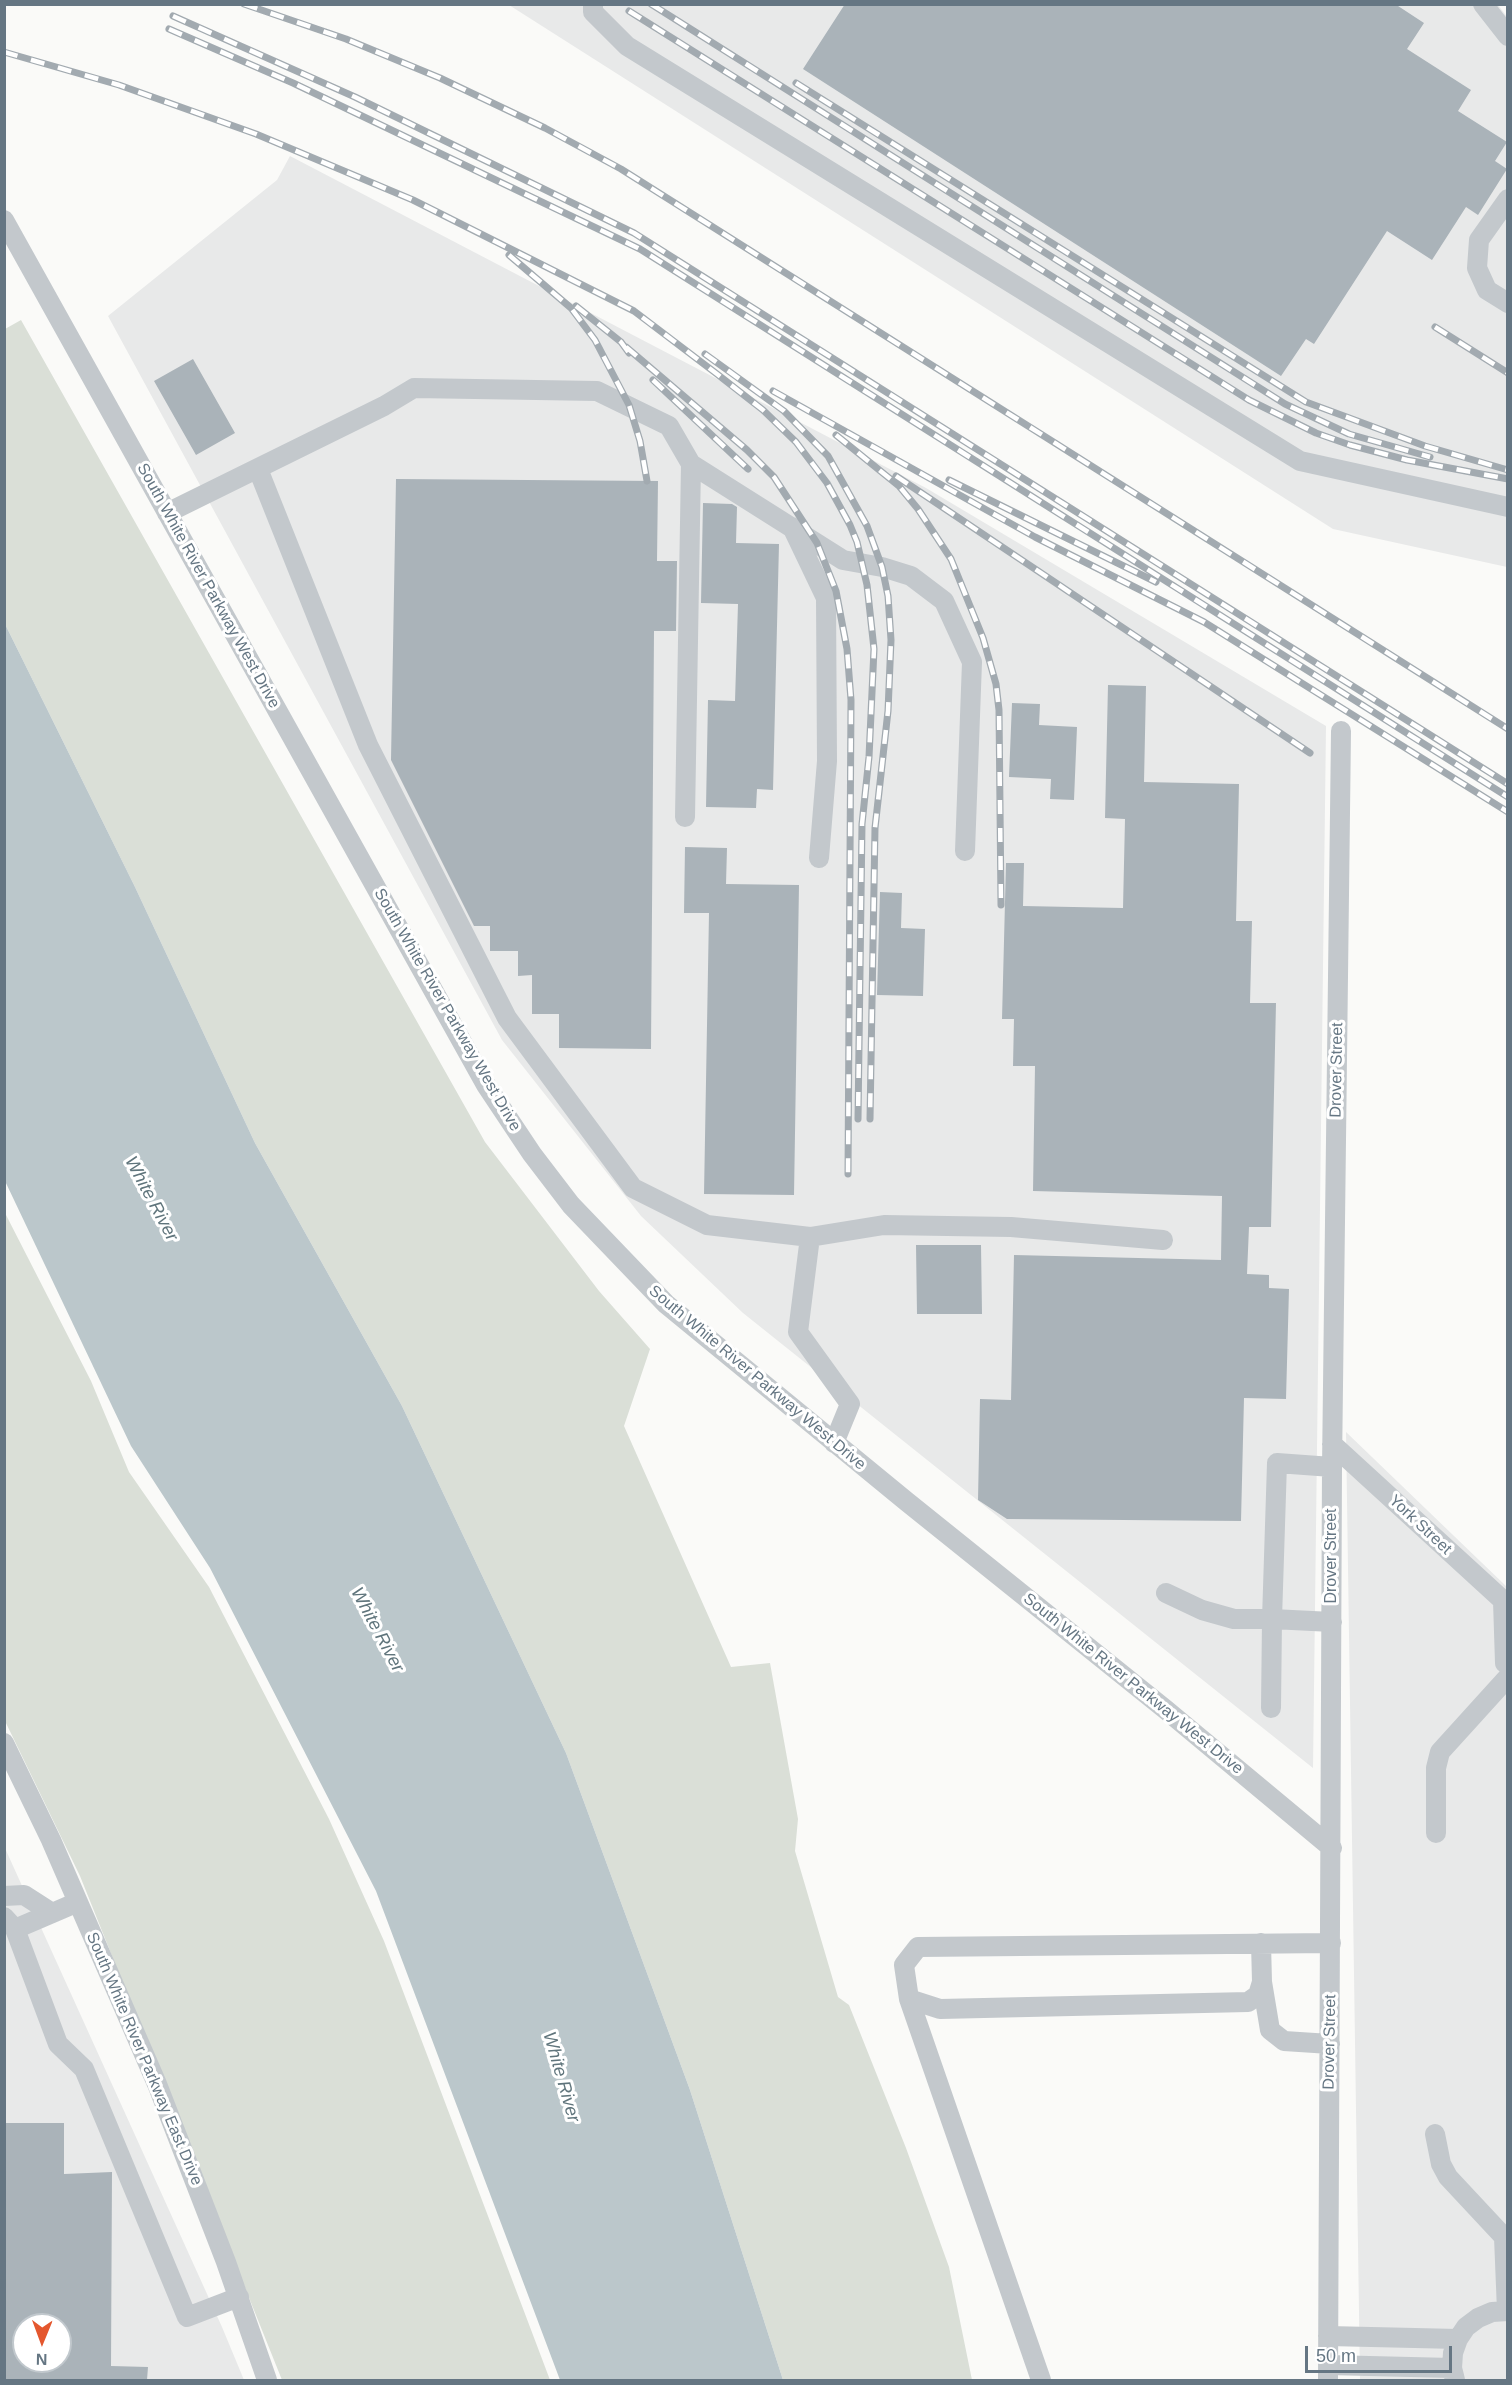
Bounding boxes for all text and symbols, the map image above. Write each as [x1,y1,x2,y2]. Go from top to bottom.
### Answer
street label: South White River Parkway West Drive [132,460,284,712]
street label: South White River Parkway West Drive [369,885,525,1135]
street label: Drover Street [1327,1022,1347,1118]
water label: White River [120,1153,182,1245]
street label: South White River Parkway West Drive [645,1282,869,1474]
street label: York Street [1385,1491,1455,1559]
street label: Drover Street [1322,1508,1342,1604]
water label: White River [346,1584,408,1676]
street label: South White River Parkway West Drive [1019,1589,1247,1779]
street label: South White River Parkway East Drive [82,1930,206,2188]
street label: Drover Street [1320,1994,1340,2090]
water label: White River [538,2029,584,2125]
north arrow [12,2313,72,2373]
scale bar [1308,2334,1455,2372]
text: 50 m [1316,2346,1356,2366]
text: N [36,2351,48,2368]

